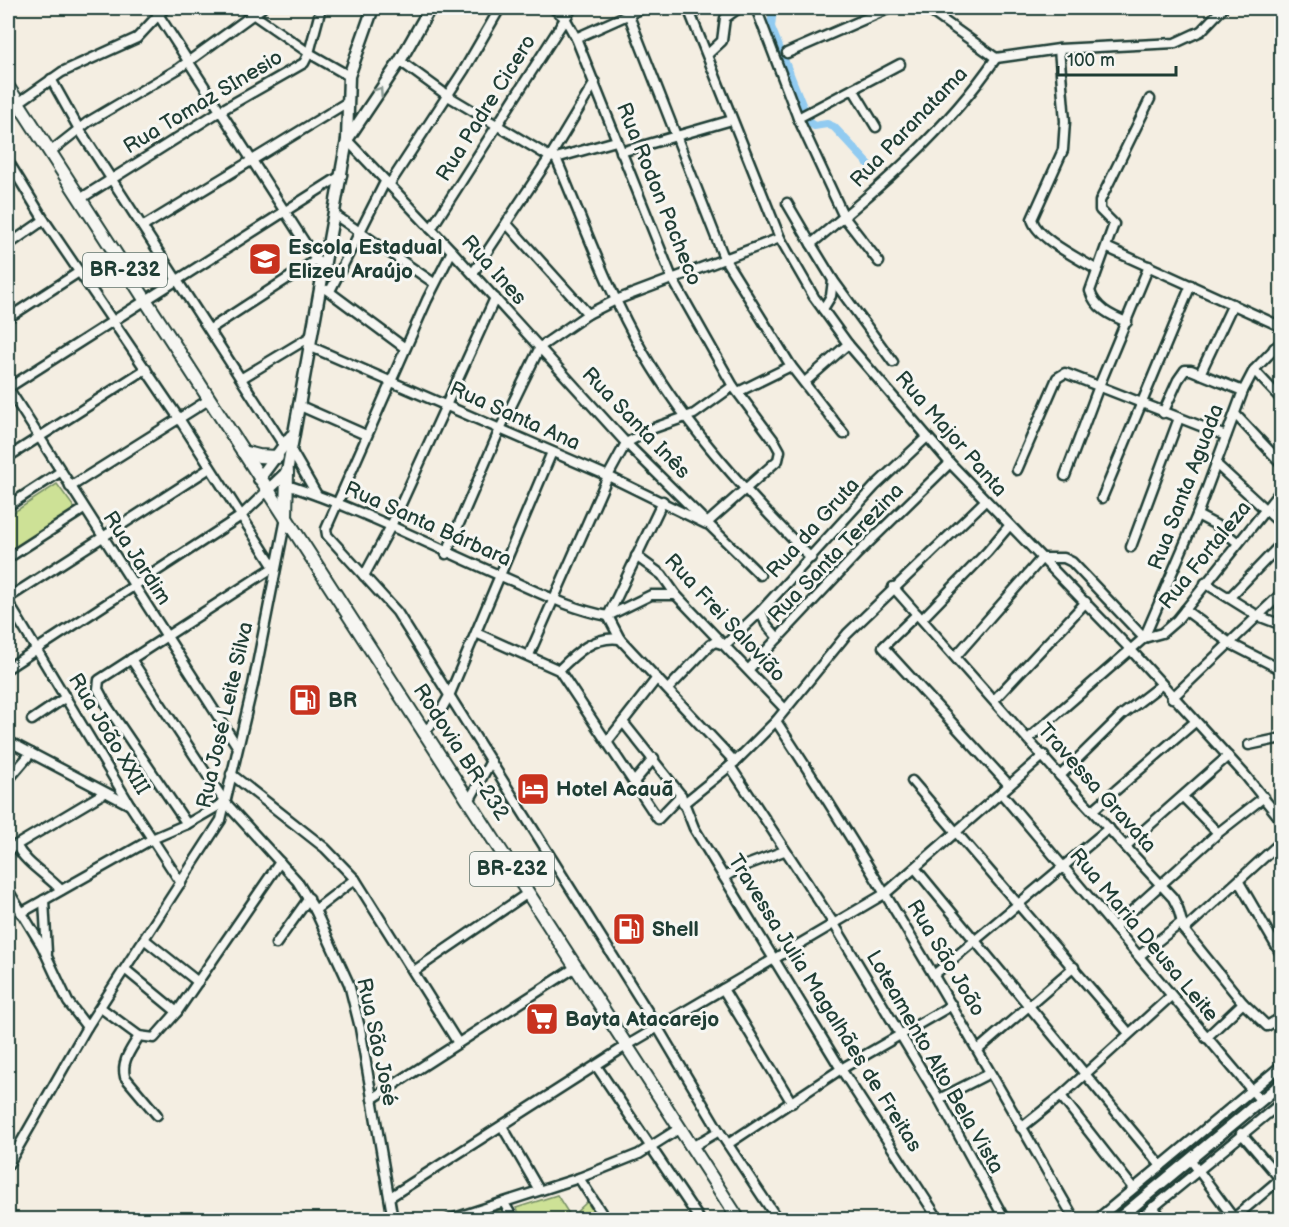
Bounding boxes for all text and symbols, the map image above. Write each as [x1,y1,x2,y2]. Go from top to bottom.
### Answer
street label: Rua Padre Cicero [431,30,541,186]
scale bar [1058,39,1176,77]
street label: Rua Tomaz SInesio [119,45,287,159]
text: 100 m [1067,50,1115,71]
street label: Rua Paranatama [845,61,973,193]
one-way arrow [372,87,383,98]
street label: Rua Rodon Pacheco [611,99,707,289]
street label: Rua Ines [456,230,532,310]
place label: Escola Estadual Elizeu Araújo [288,235,443,284]
school or university icon: Escola Estadual Elizeu Araújo [247,241,283,277]
road number: BR-232 [83,253,167,287]
street label: Rua Santa Inês [577,362,695,484]
street label: Rua Major Panta [890,366,1012,502]
street label: Rua Santa Ana [446,376,584,456]
street label: Rua Santa Aguada [1143,401,1229,573]
street label: Rua da Gruta [761,473,865,583]
street label: Rua Santa Bárbara [341,476,515,572]
street label: Rua Santa Terezina [763,478,909,628]
street label: Rua Fortaleza [1154,496,1256,614]
street label: Rua Jardim [97,506,177,610]
street label: Rua Frei Salovião [659,549,791,687]
street label: Rua José Leite Silva [191,619,259,811]
street label: Rua João XXIII [63,669,155,799]
street label: Rodovia BR-232 [408,679,515,825]
fuel station icon: BR [287,682,323,718]
place label: BR [328,688,357,713]
street label: Travessa Gravata [1032,718,1162,858]
hotel icon: Hotel Acauã [515,771,551,807]
place label: Hotel Acauã [556,777,673,802]
street label: Rua Maria Deusa Leite [1064,843,1224,1027]
street label: Travessa Julia Magalhães de Freitas [723,850,927,1156]
road number: BR-232 [470,852,554,886]
street label: Rua São João [901,895,991,1021]
fuel station icon: Shell [611,911,647,947]
place label: Shell [652,917,699,942]
street label: Loteamento Alto Bela Vista [861,946,1009,1178]
street label: Rua São José [351,976,403,1109]
supermarket icon: Bayta Atacarejo [524,1001,560,1037]
place label: Bayta Atacarejo [565,1007,719,1032]

